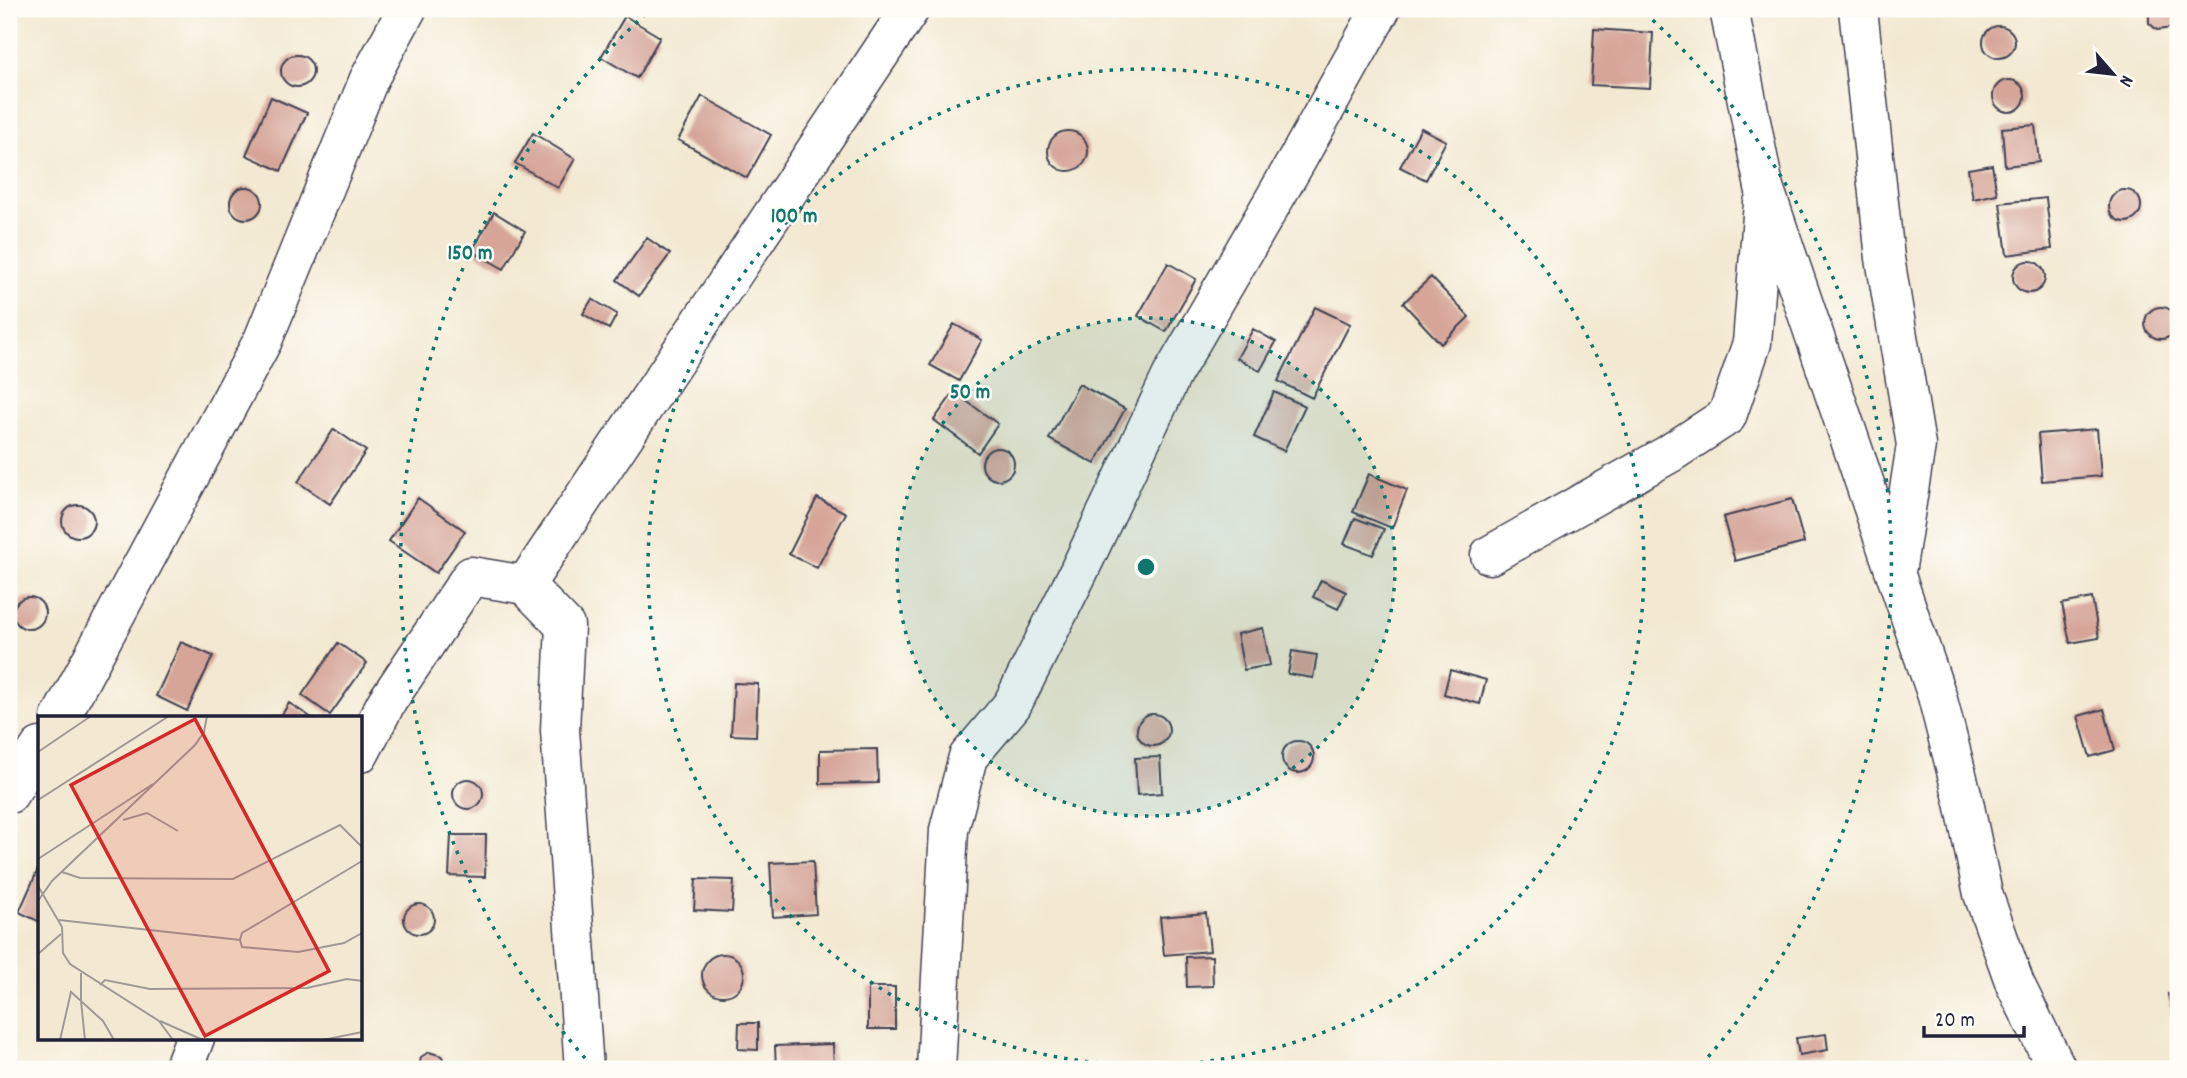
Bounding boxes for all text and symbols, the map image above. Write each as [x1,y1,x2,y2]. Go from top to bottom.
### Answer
north arrow [2078,38,2148,108]
text: N [2111,70,2139,91]
text: 100 m [771,203,817,233]
text: 150 m [447,240,493,270]
text: 50 m [950,379,990,409]
centre of rings [1134,555,1158,579]
inset map [38,716,362,1040]
scale bar [1924,994,2024,1038]
text: 20 m [1935,1007,1975,1037]

